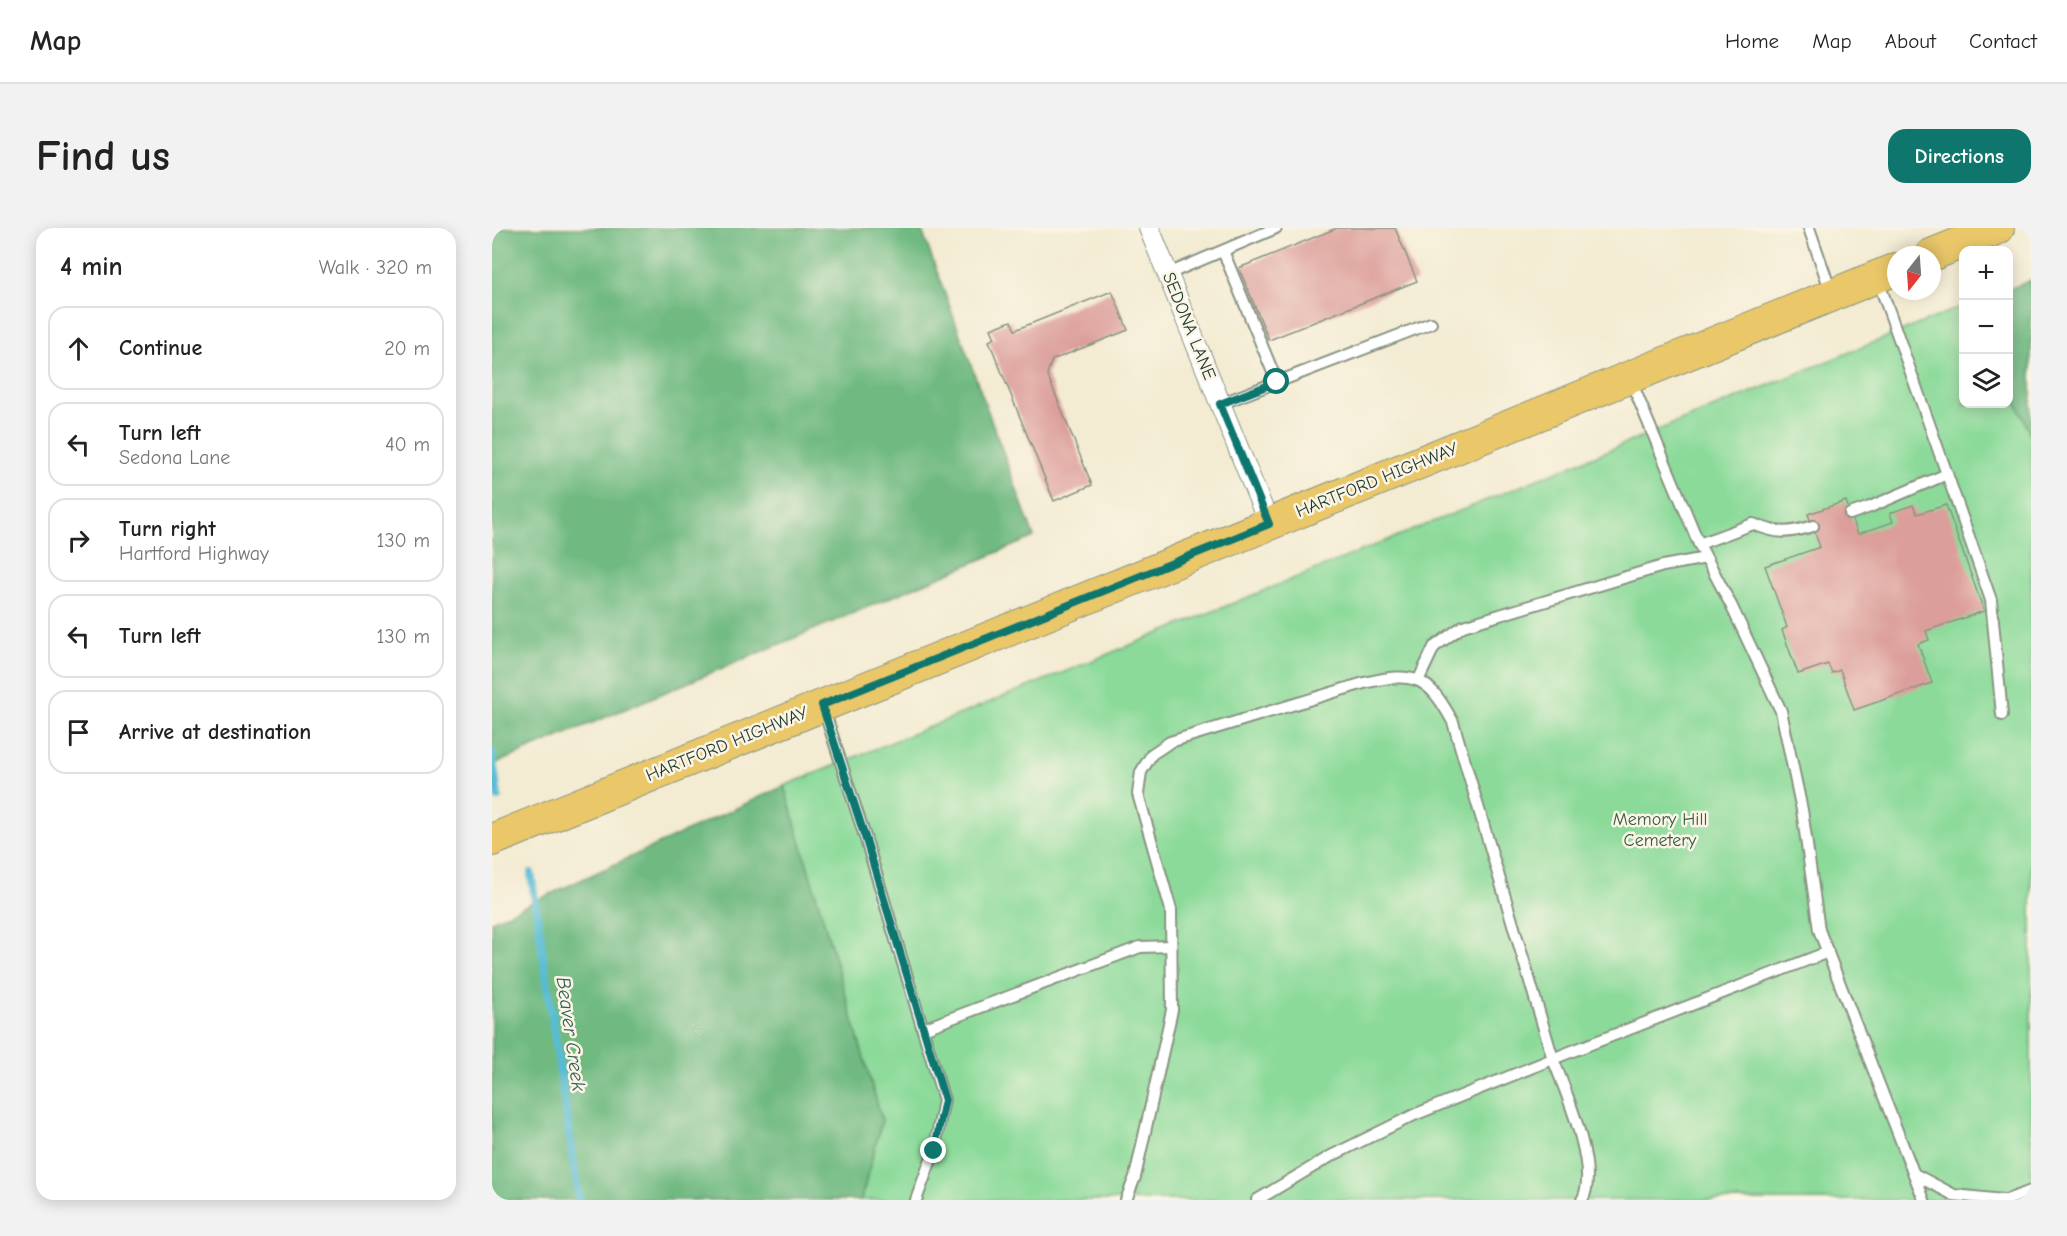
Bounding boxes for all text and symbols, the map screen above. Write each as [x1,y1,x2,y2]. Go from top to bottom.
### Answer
text: Map [30,25,81,57]
text: Home [1725,29,1779,53]
text: Map [1812,29,1852,53]
text: About [1885,29,1936,53]
text: Contact [1969,29,2037,53]
button: Directions [1888,129,2031,183]
text: Find us [36,132,170,181]
north arrow [1887,246,1941,300]
map controls [1959,246,2013,408]
button: + [1959,246,2013,300]
text: 4 min [60,252,123,282]
text: Walk · 320 m [319,256,432,279]
street label: SEDONA LANE [1158,269,1220,383]
button: − [1959,300,2013,354]
icon: ahead [62,332,95,365]
text: Continue [119,335,202,361]
text: 20 m [384,337,430,360]
button: layers [1959,354,2013,408]
route start [1263,368,1289,394]
text: Turn left [119,420,201,446]
icon: left [62,428,95,461]
text: 40 m [385,433,430,456]
street label: HARTFORD HIGHWAY [1293,438,1462,522]
text: Sedona Lane [119,446,230,469]
text: Turn right [119,516,216,542]
icon: right [62,524,95,557]
text: 130 m [377,529,430,552]
text: Hartford Highway [119,542,269,565]
icon: left [62,620,95,653]
text: Turn left [119,623,201,649]
text: 130 m [377,625,430,648]
street label: HARTFORD HIGHWAY [643,702,812,786]
icon: arrive [62,716,95,749]
text: Arrive at destination [119,719,311,745]
park label: Memory Hill Cemetery [1613,809,1707,851]
water label: Beaver Creek [552,975,590,1093]
route end [920,1137,946,1163]

